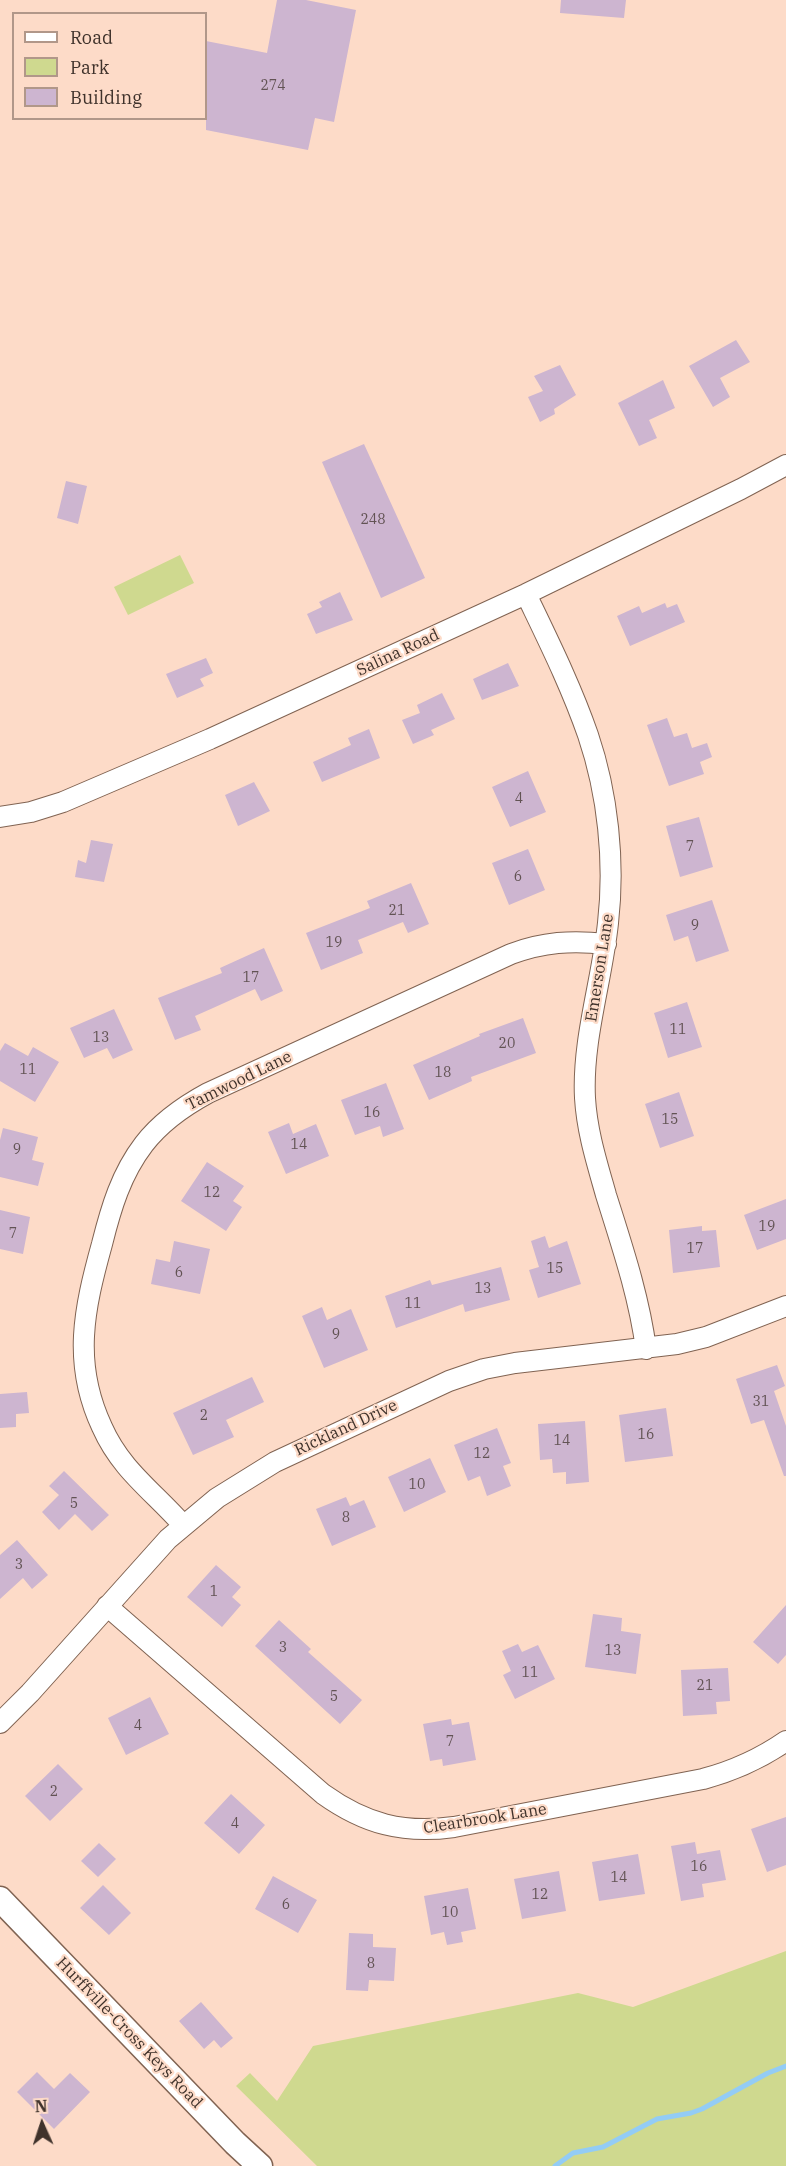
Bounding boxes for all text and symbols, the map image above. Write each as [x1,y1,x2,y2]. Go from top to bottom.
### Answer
legend [12,12,207,120]
text: Road [70,26,113,49]
text: Park [70,56,109,79]
house number: 274 [260,78,286,94]
text: Building [70,86,142,109]
house number: 248 [360,512,386,528]
street label: Salina Road [354,626,442,680]
house number: 4 [515,791,523,807]
house number: 7 [686,839,694,855]
house number: 6 [514,869,522,885]
house number: 21 [389,903,405,919]
street label: Emerson Lane [582,913,618,1023]
house number: 9 [691,918,699,934]
house number: 19 [326,935,342,951]
house number: 17 [243,970,259,986]
house number: 11 [670,1022,686,1038]
house number: 13 [93,1030,109,1046]
house number: 20 [499,1036,515,1052]
street label: Tamwood Lane [183,1047,295,1115]
house number: 11 [20,1062,36,1078]
house number: 18 [435,1065,451,1081]
house number: 16 [364,1105,380,1121]
house number: 15 [662,1112,678,1128]
house number: 14 [291,1137,307,1153]
house number: 9 [13,1142,21,1158]
house number: 12 [204,1185,220,1201]
house number: 19 [759,1219,775,1235]
house number: 7 [9,1226,17,1242]
house number: 17 [687,1241,703,1257]
house number: 15 [547,1261,563,1277]
house number: 6 [175,1265,183,1281]
house number: 13 [475,1281,491,1297]
house number: 11 [405,1296,421,1312]
house number: 9 [332,1327,340,1343]
house number: 31 [753,1394,769,1410]
street label: Rickland Drive [292,1396,400,1460]
house number: 2 [200,1408,208,1424]
house number: 16 [638,1427,654,1443]
house number: 14 [554,1433,570,1449]
house number: 12 [474,1446,490,1462]
house number: 10 [409,1477,425,1493]
house number: 5 [70,1496,78,1512]
house number: 8 [342,1510,350,1526]
house number: 3 [15,1557,23,1573]
house number: 1 [210,1584,218,1600]
house number: 3 [279,1640,287,1656]
house number: 13 [605,1643,621,1659]
house number: 11 [522,1665,538,1681]
house number: 21 [697,1678,713,1694]
house number: 5 [330,1689,338,1705]
house number: 4 [134,1718,142,1734]
house number: 7 [446,1734,454,1750]
house number: 2 [50,1784,58,1800]
street label: Clearbrook Lane [422,1800,548,1838]
house number: 4 [231,1816,239,1832]
house number: 16 [691,1859,707,1875]
house number: 14 [611,1870,627,1886]
house number: 12 [532,1887,548,1903]
house number: 6 [282,1897,290,1913]
house number: 10 [442,1905,458,1921]
street label: Hurffville-Cross Keys Road [52,1954,206,2112]
house number: 8 [367,1956,375,1972]
north arrow [12,2094,72,2154]
text: N [34,2096,48,2116]

